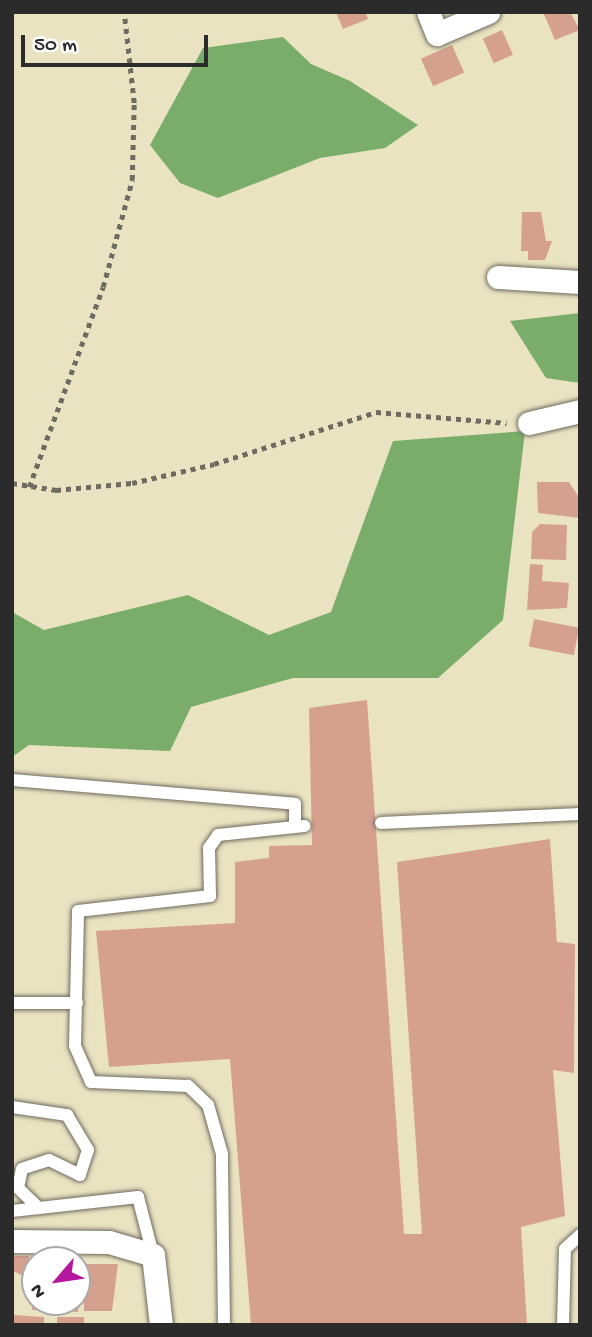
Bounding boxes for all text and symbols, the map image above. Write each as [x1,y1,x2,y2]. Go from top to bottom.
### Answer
scale bar [24,21,212,65]
text: 50 m [34,34,77,59]
north arrow [21,1246,91,1316]
text: N [26,1279,52,1301]

